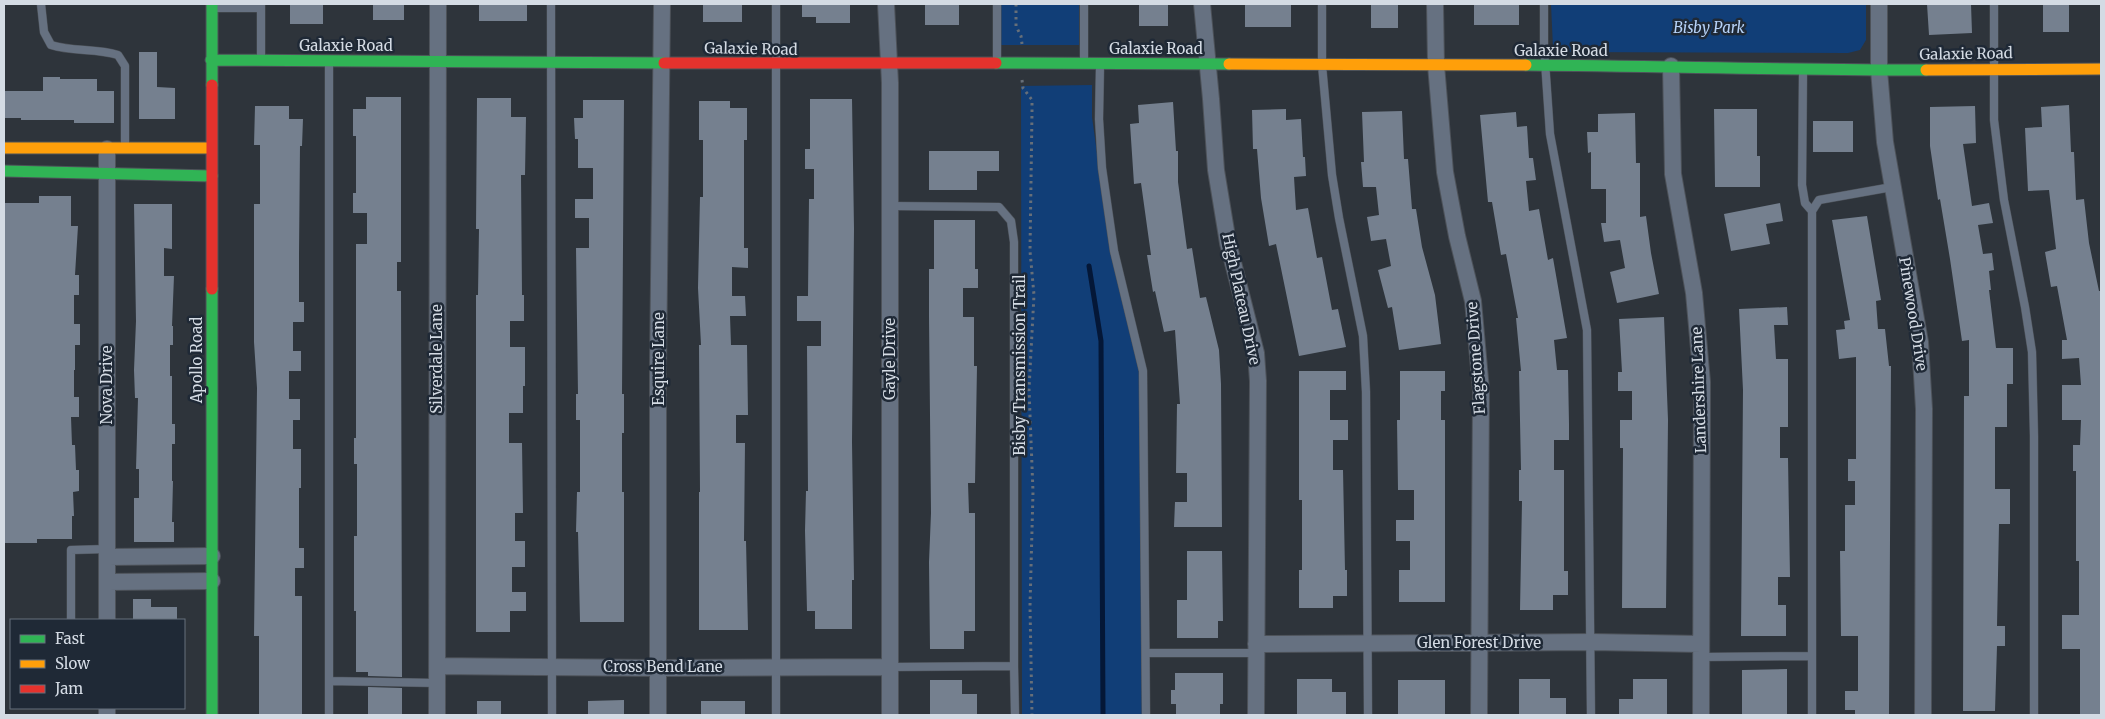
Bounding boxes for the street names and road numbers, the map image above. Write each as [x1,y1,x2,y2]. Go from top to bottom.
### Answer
street label: Galaxie Road [299,36,393,55]
street label: Galaxie Road [704,38,798,59]
street label: Galaxie Road [1109,39,1203,58]
street label: Galaxie Road [1514,41,1608,60]
street label: Galaxie Road [1919,43,2013,64]
street label: High Plateau Drive [1218,231,1265,367]
street label: Pinewood Drive [1895,256,1932,372]
street label: Bisby Transmission Trail [1010,274,1029,456]
street label: Flagstone Drive [1462,301,1489,415]
street label: Silverdale Lane [427,304,446,414]
street label: Esquire Lane [649,312,668,406]
street label: Apollo Road [187,317,206,404]
street label: Gayle Drive [880,318,899,400]
street label: Landershire Lane [1687,326,1710,454]
street label: Nova Drive [97,345,116,425]
street label: Glen Forest Drive [1417,633,1541,652]
street label: Cross Bend Lane [603,657,723,676]

